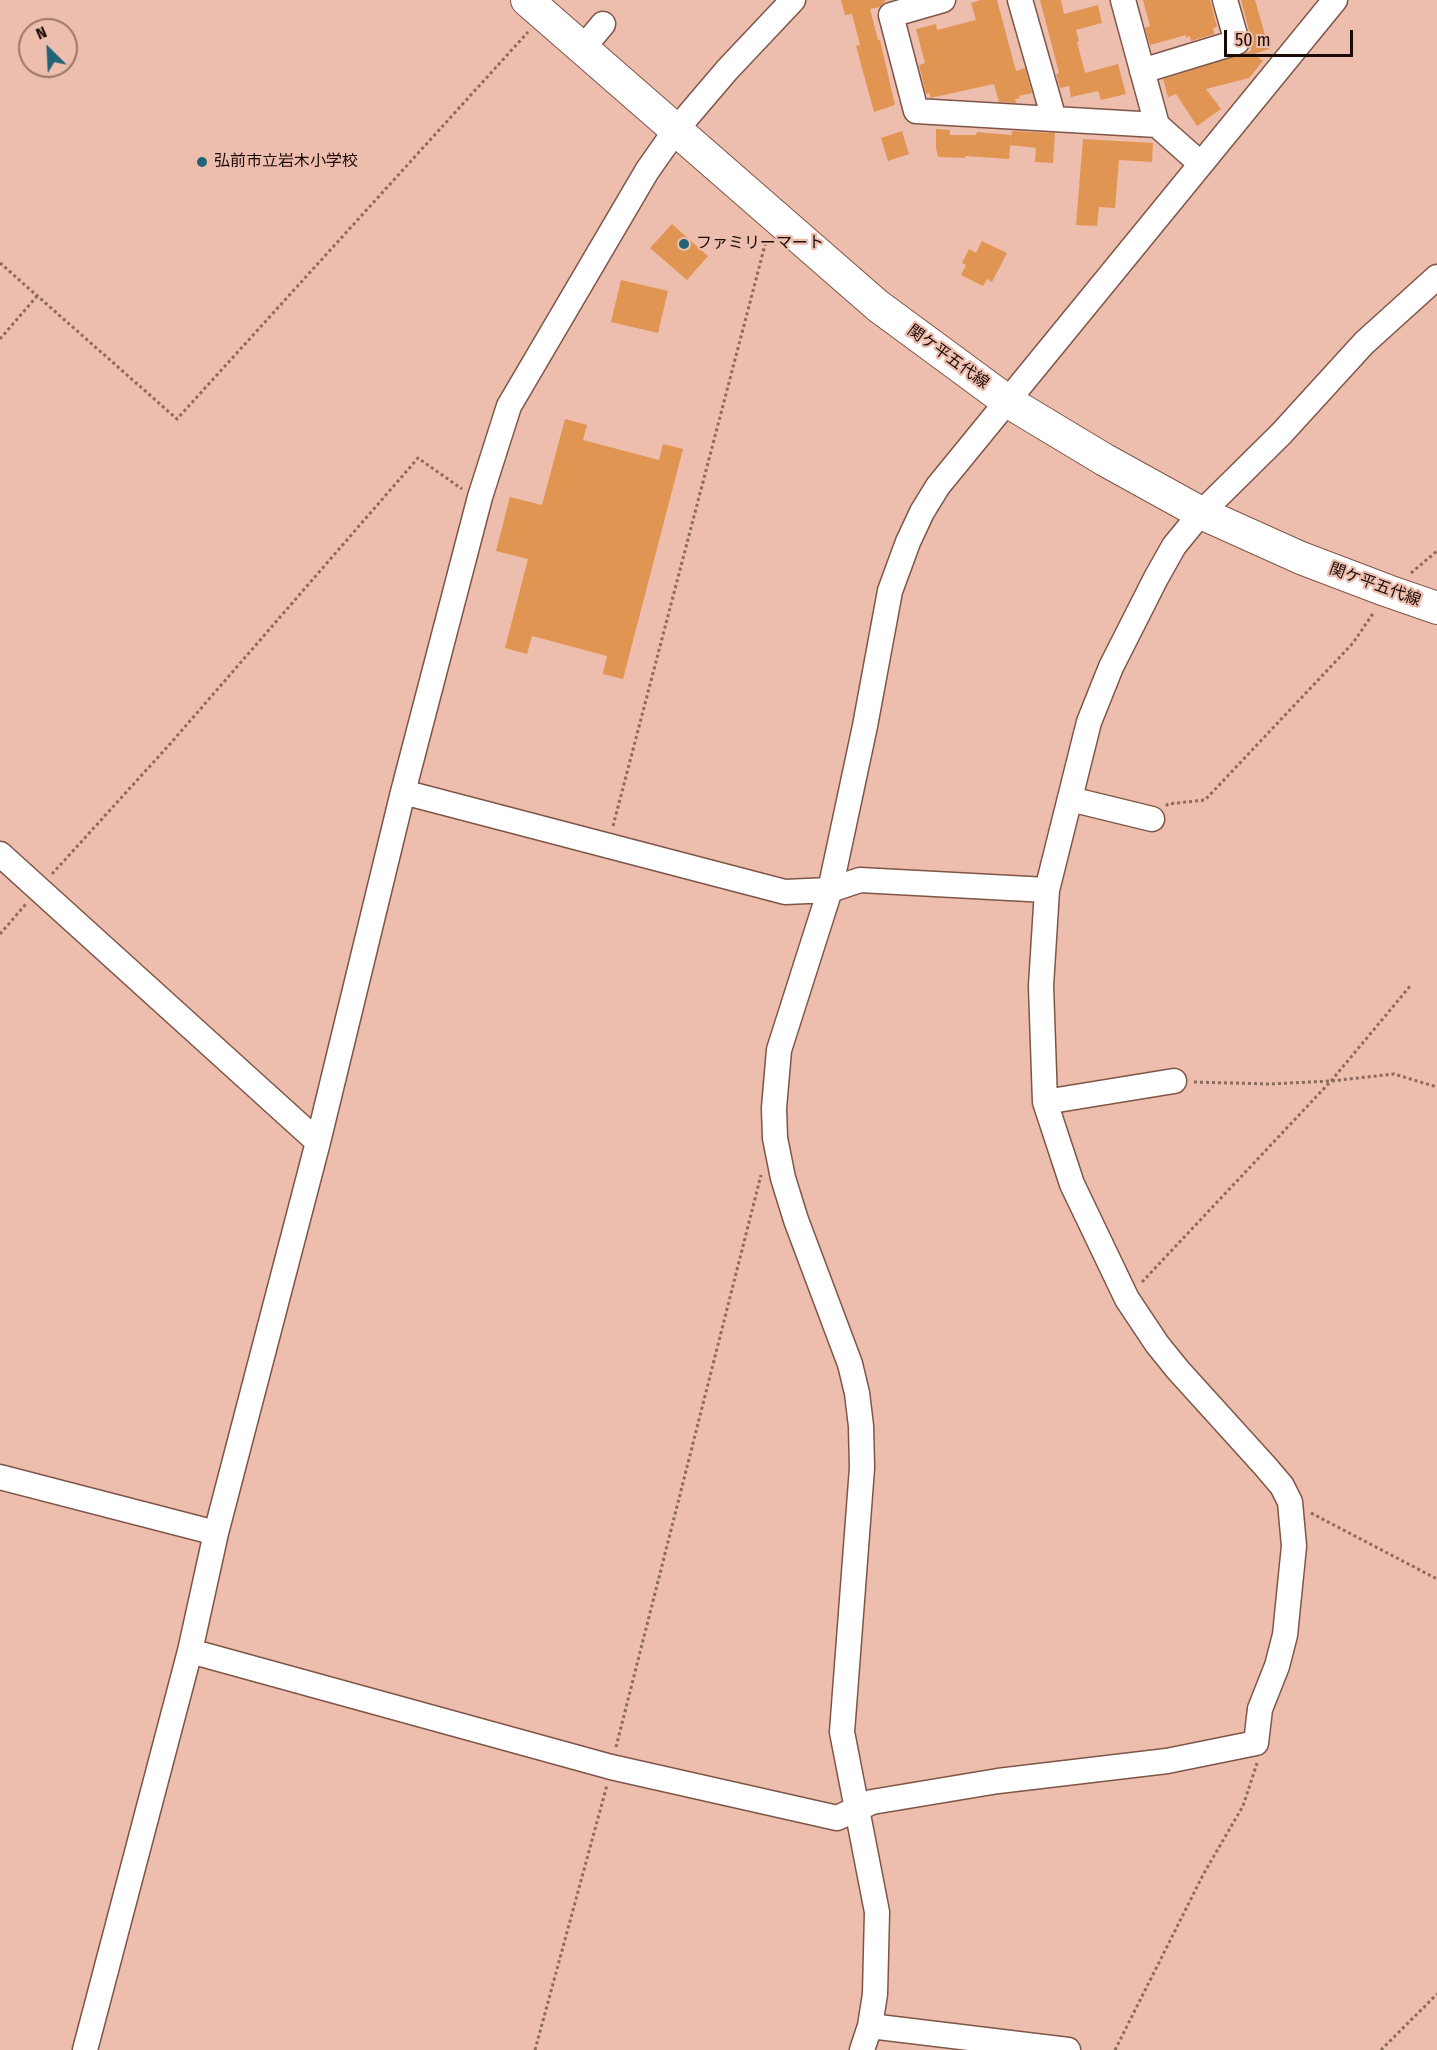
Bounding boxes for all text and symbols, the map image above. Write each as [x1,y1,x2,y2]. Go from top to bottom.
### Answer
north arrow [18,18,78,78]
scale bar [1227,18,1356,56]
text: N [33,22,50,44]
text: 50 m [1235,29,1271,51]
place label: 弘前市立岩木小学校 [214,152,358,172]
marker: 弘前市立岩木小学校 [195,155,209,169]
place label: ファミリーマート [696,234,824,254]
marker: ファミリーマート [677,237,691,251]
street label: 関ケ平五代線 [904,321,992,393]
street label: 関ケ平五代線 [1327,560,1423,610]

